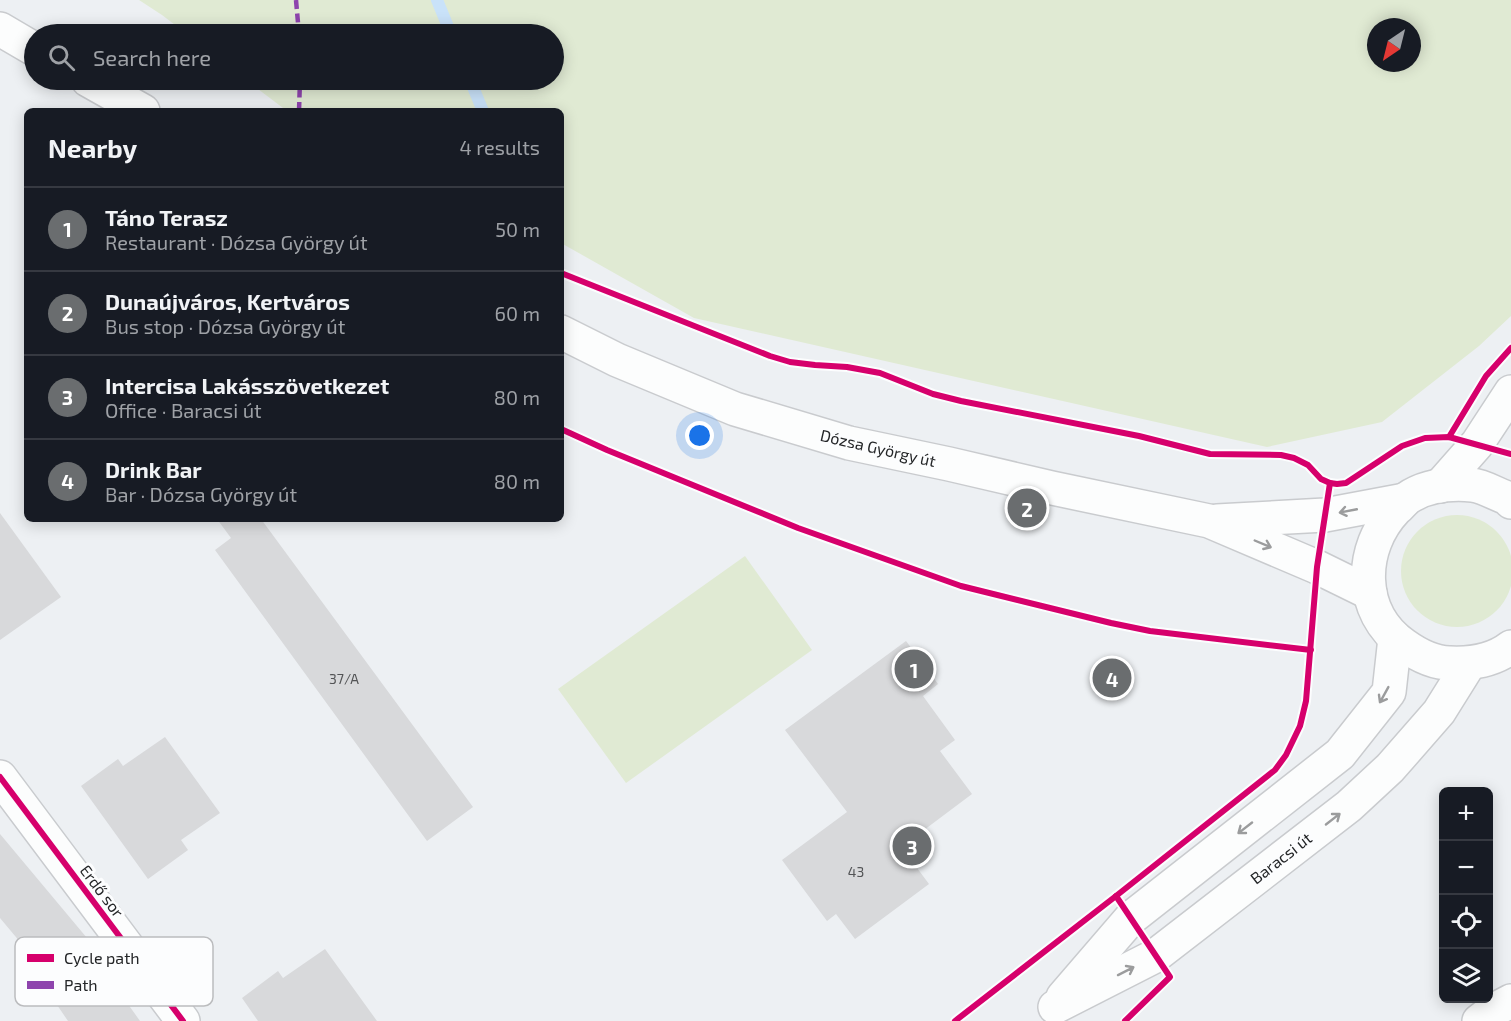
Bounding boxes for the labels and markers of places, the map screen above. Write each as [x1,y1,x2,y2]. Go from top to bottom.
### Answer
pin: 2 [1008,486,1046,530]
pin: 1 [894,646,934,692]
pin: 4 [1092,656,1132,700]
pin: 3 [892,824,932,868]

